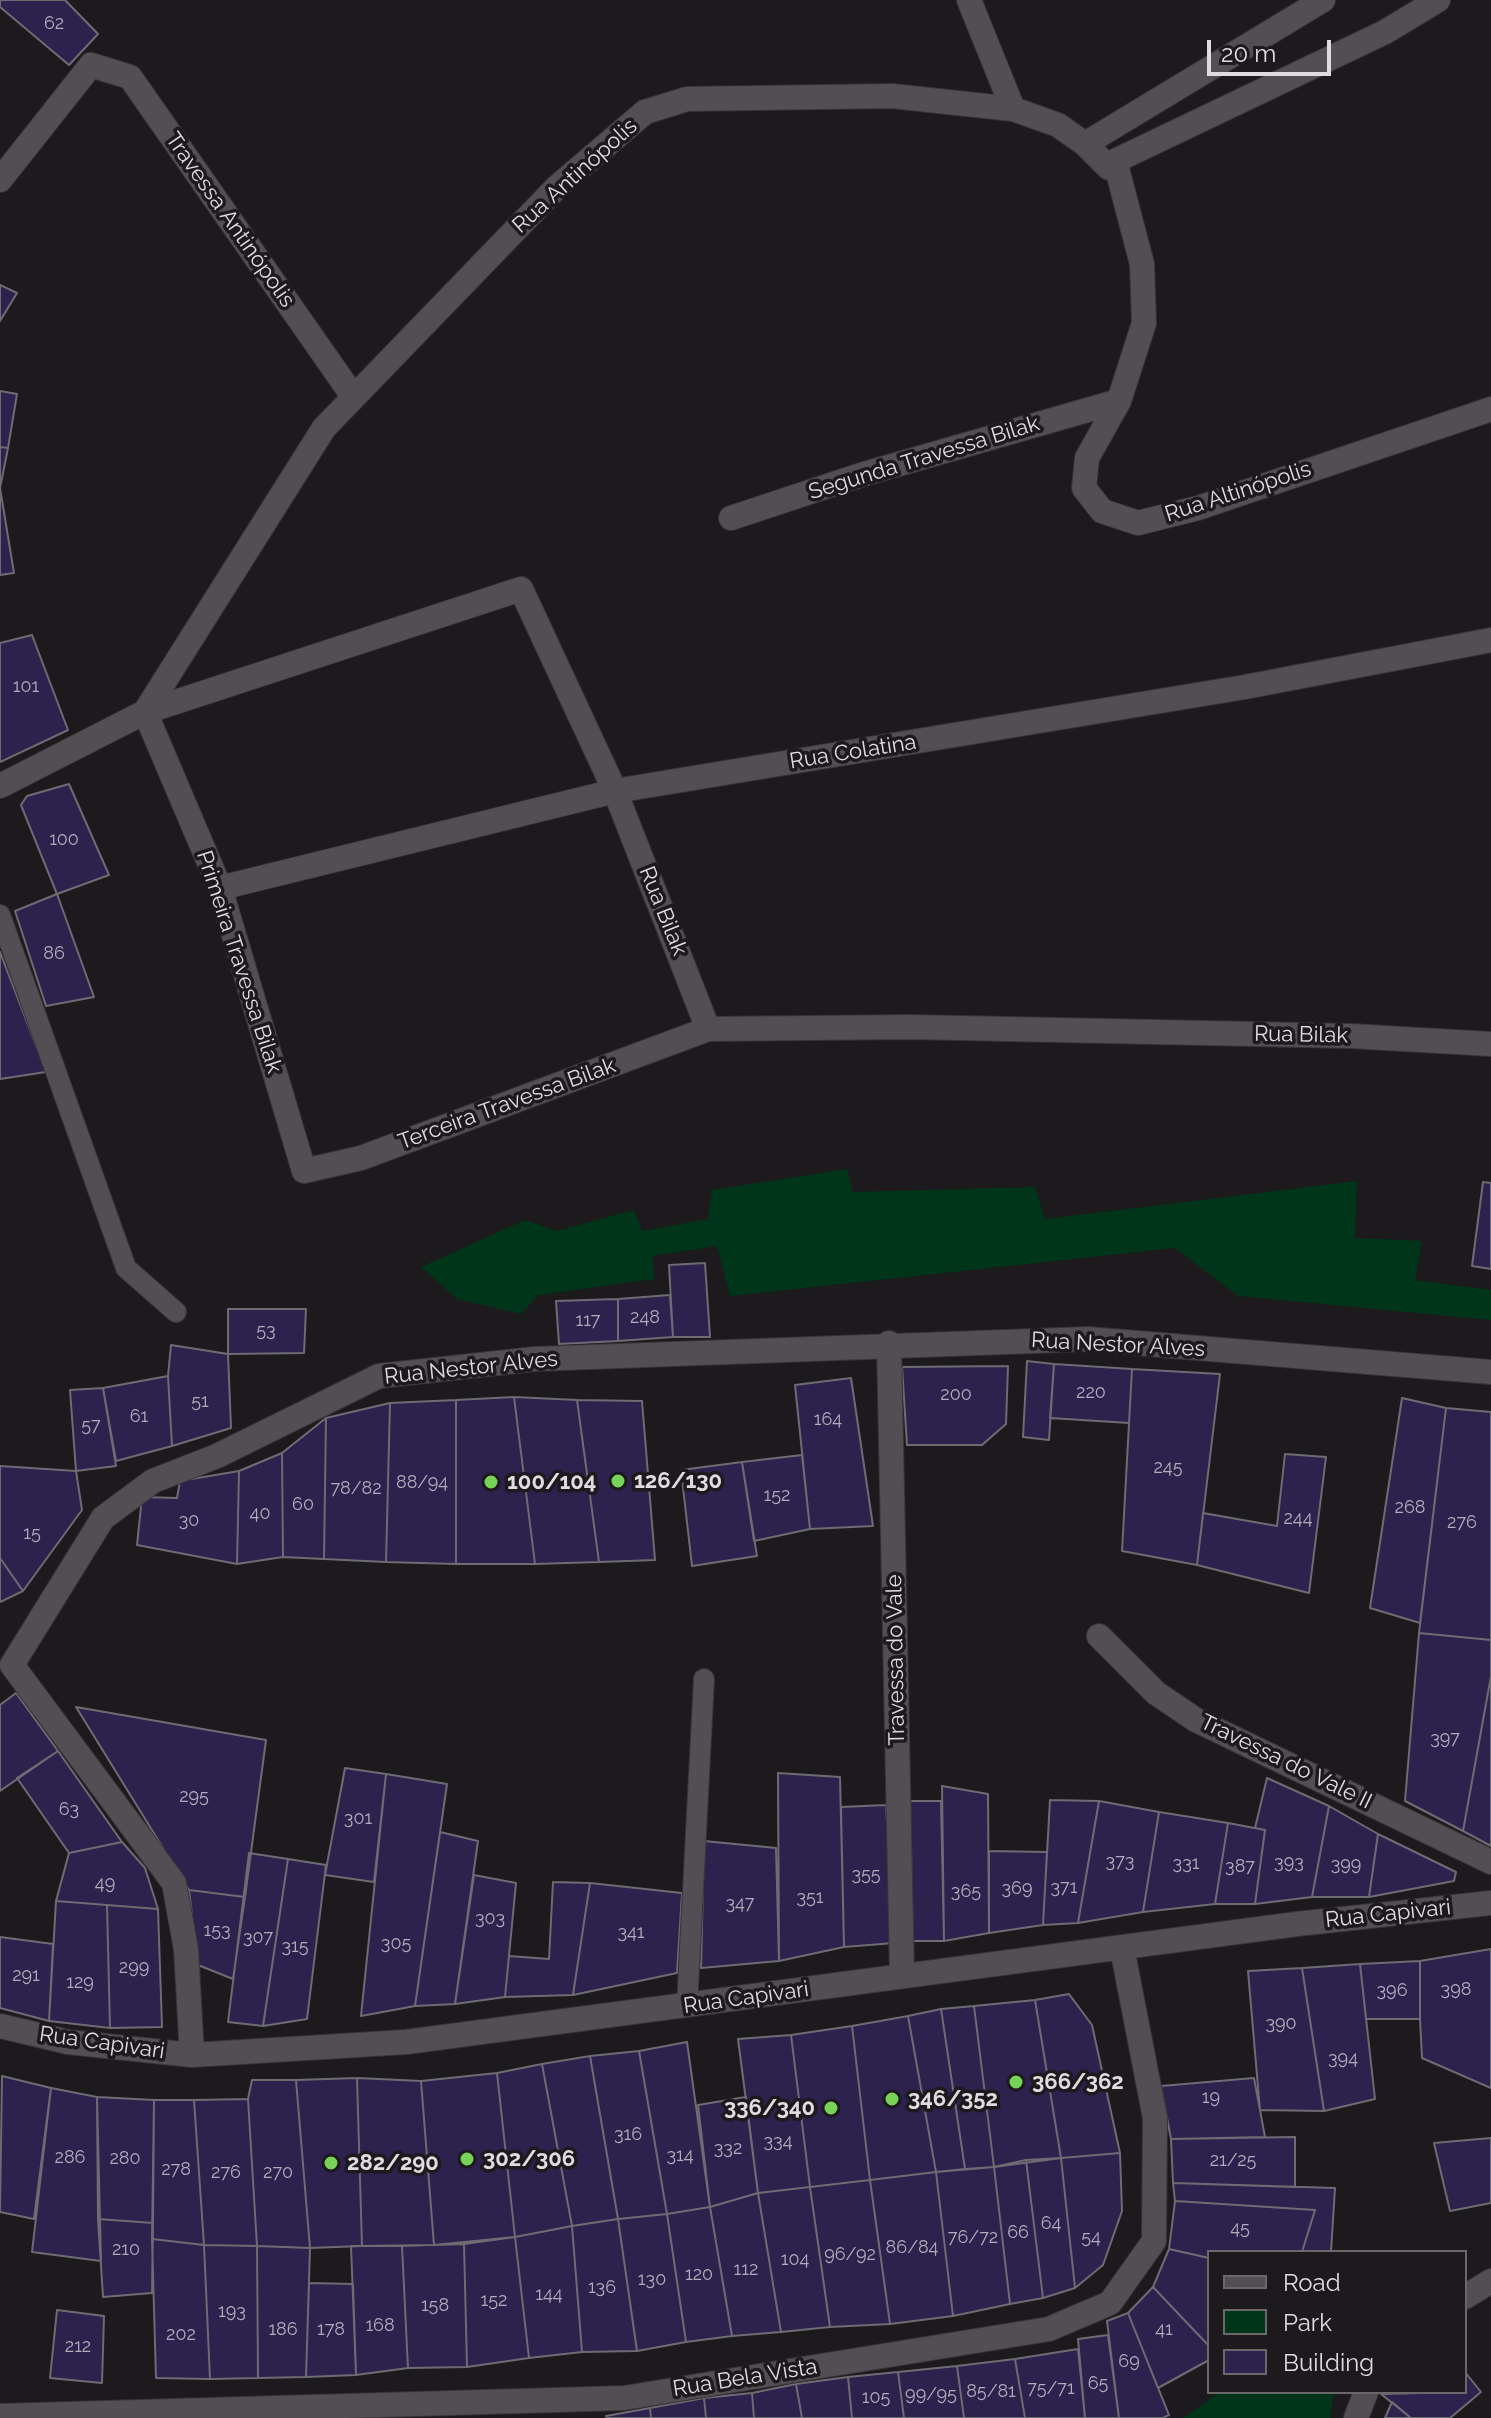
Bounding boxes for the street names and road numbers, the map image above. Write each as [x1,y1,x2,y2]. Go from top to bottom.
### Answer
street label: Rua Antinópolis [507,113,643,239]
street label: Travessa Antinópolis [160,127,300,313]
street label: Segunda Travessa Bilak [805,410,1043,506]
street label: Rua Altinópolis [1162,456,1314,528]
street label: Rua Colatina [788,729,918,775]
street label: Primeira Travessa Bilak [191,847,287,1077]
street label: Rua Bilak [633,863,693,959]
street label: Rua Bilak [1254,1021,1348,1049]
street label: Terceira Travessa Bilak [395,1052,619,1156]
street label: Rua Nestor Alves [1030,1327,1206,1363]
street label: Rua Nestor Alves [383,1346,559,1390]
street label: Travessa do Vale [881,1574,911,1746]
street label: Travessa do Vale II [1196,1709,1376,1815]
street label: Rua Capivari [1324,1894,1452,1934]
street label: Rua Capivari [682,1976,810,2020]
street label: Rua Capivari [38,2021,166,2065]
street label: Rua Bela Vista [671,2354,819,2402]

